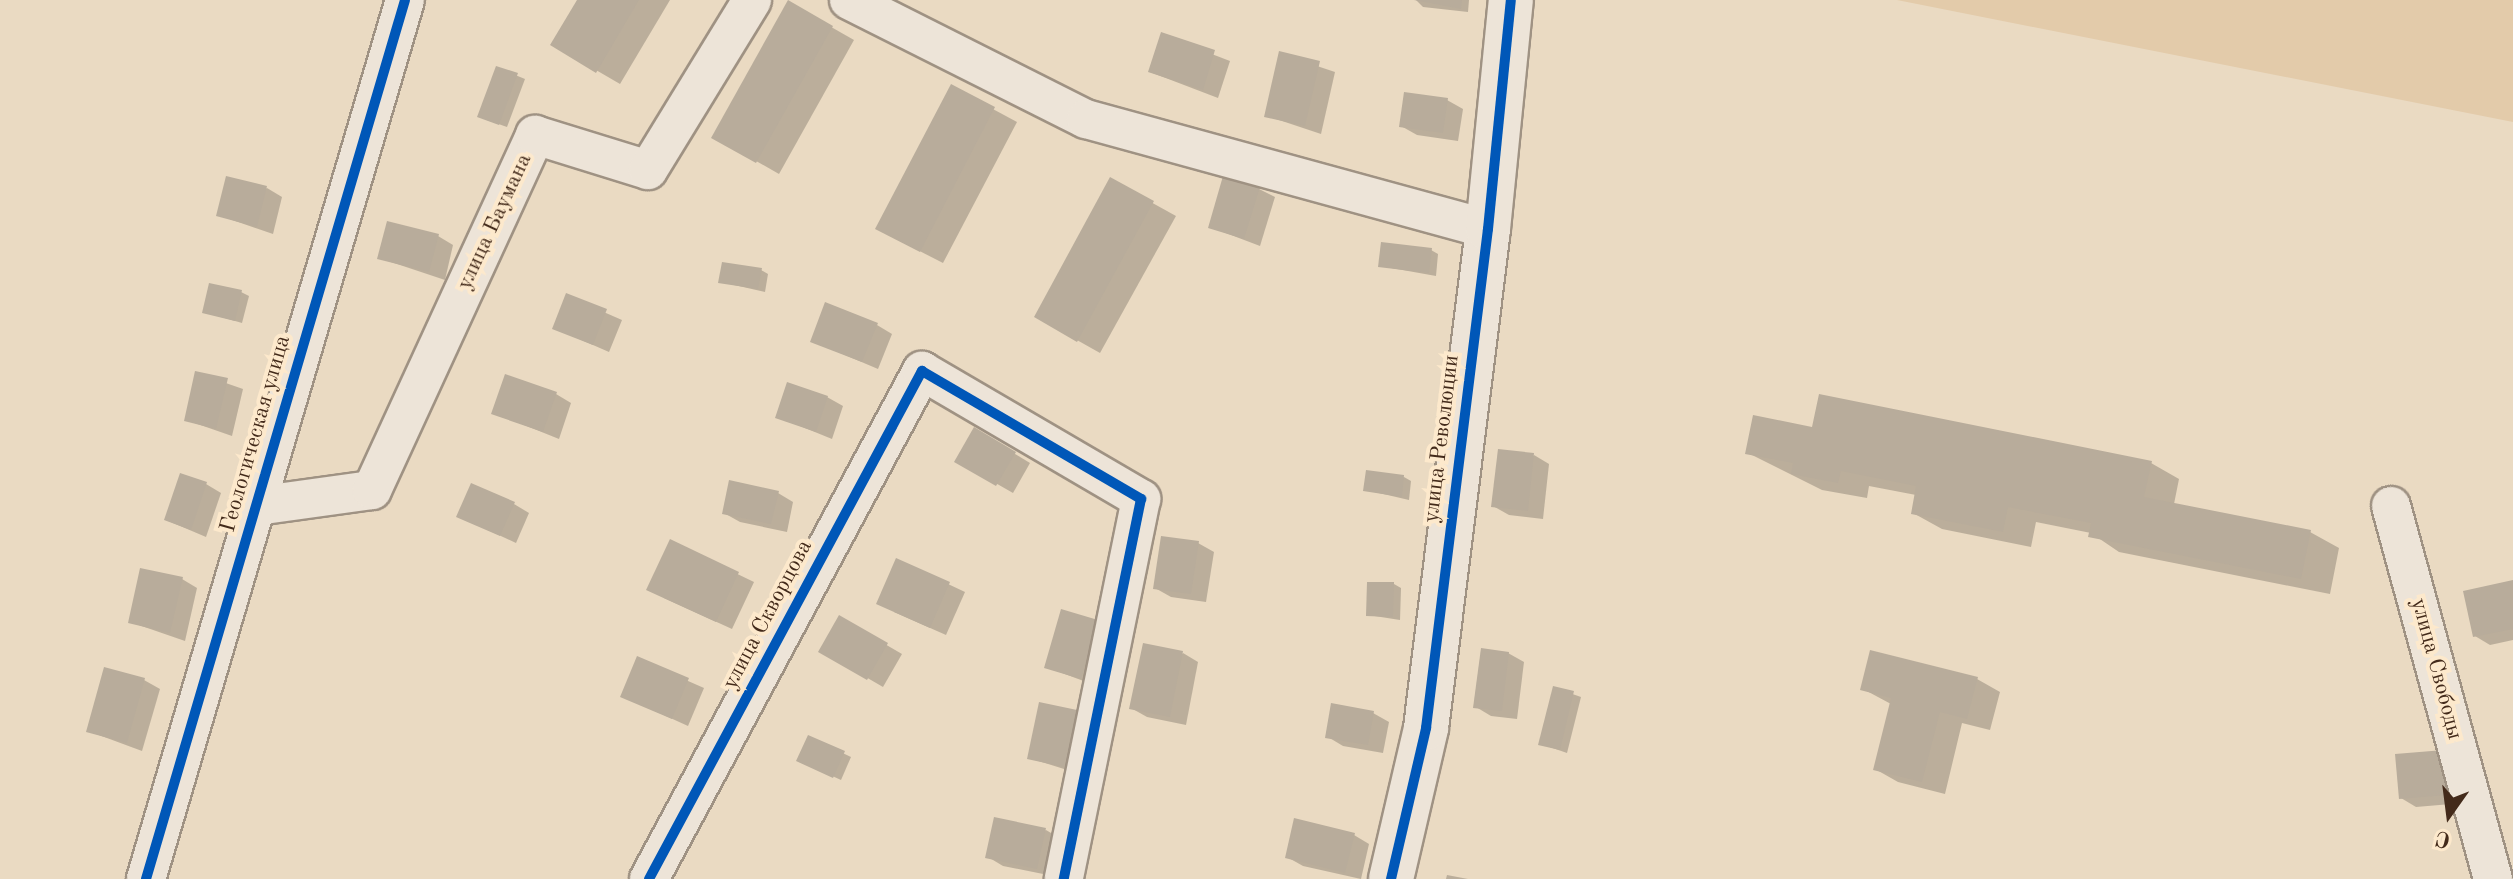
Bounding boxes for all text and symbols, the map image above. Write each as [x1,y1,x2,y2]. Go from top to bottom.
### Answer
street label: улица Баумана [452,150,538,294]
street label: Геологическая улица [215,332,297,536]
street label: улица Революции [1419,353,1465,525]
street label: улица Скворцова [718,536,818,694]
street label: улица Свободы [2404,595,2468,743]
north arrow [2409,775,2489,855]
text: С [2433,826,2453,851]

